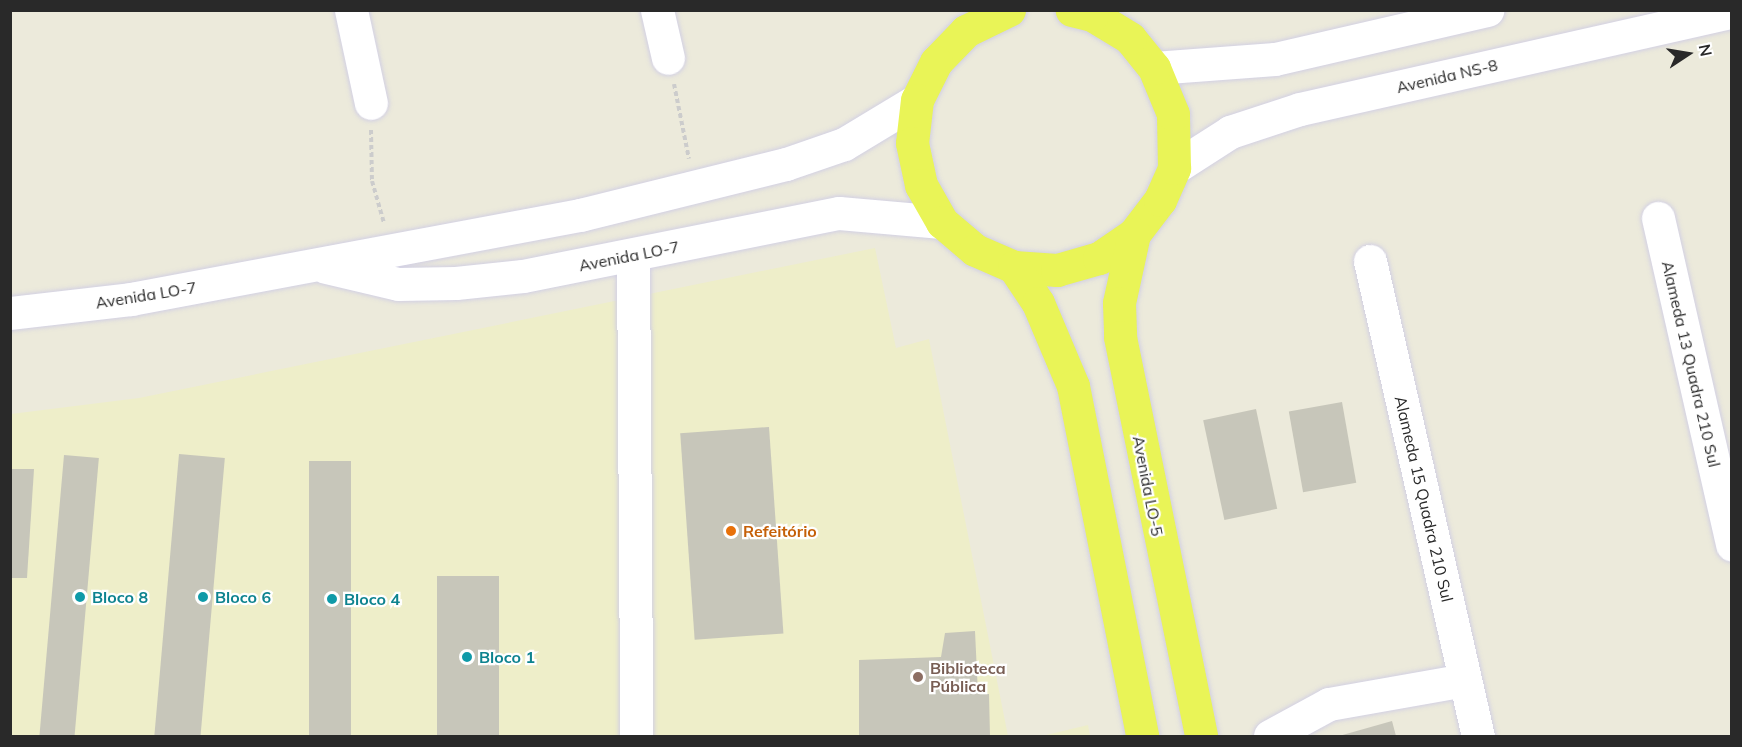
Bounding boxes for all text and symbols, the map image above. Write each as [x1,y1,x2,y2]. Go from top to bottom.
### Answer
north arrow [1658,24,1718,84]
text: N [1695,42,1717,58]
street label: Avenida NS-8 [1394,55,1500,97]
street label: Avenida LO-7 [577,237,681,275]
street label: Alameda 13 Quadra 210 Sul [1658,259,1724,469]
street label: Avenida LO-7 [94,278,198,312]
street label: Alameda 15 Quadra 210 Sul [1391,394,1457,604]
street label: Avenida LO-5 [1129,434,1167,538]
place label: Refeitório [743,521,817,541]
marker: Refeitório [724,524,738,538]
place label: Bloco 8 [92,587,148,607]
place label: Bloco 6 [215,587,271,607]
place label: Bloco 4 [344,589,400,609]
marker: Bloco 8 [73,590,87,604]
marker: Bloco 6 [196,590,210,604]
marker: Bloco 4 [325,592,339,606]
place label: Bloco 1 [479,647,535,667]
marker: Bloco 1 [460,650,474,664]
place label: Biblioteca Pública [930,658,1006,696]
marker: Biblioteca Pública [911,670,925,684]

